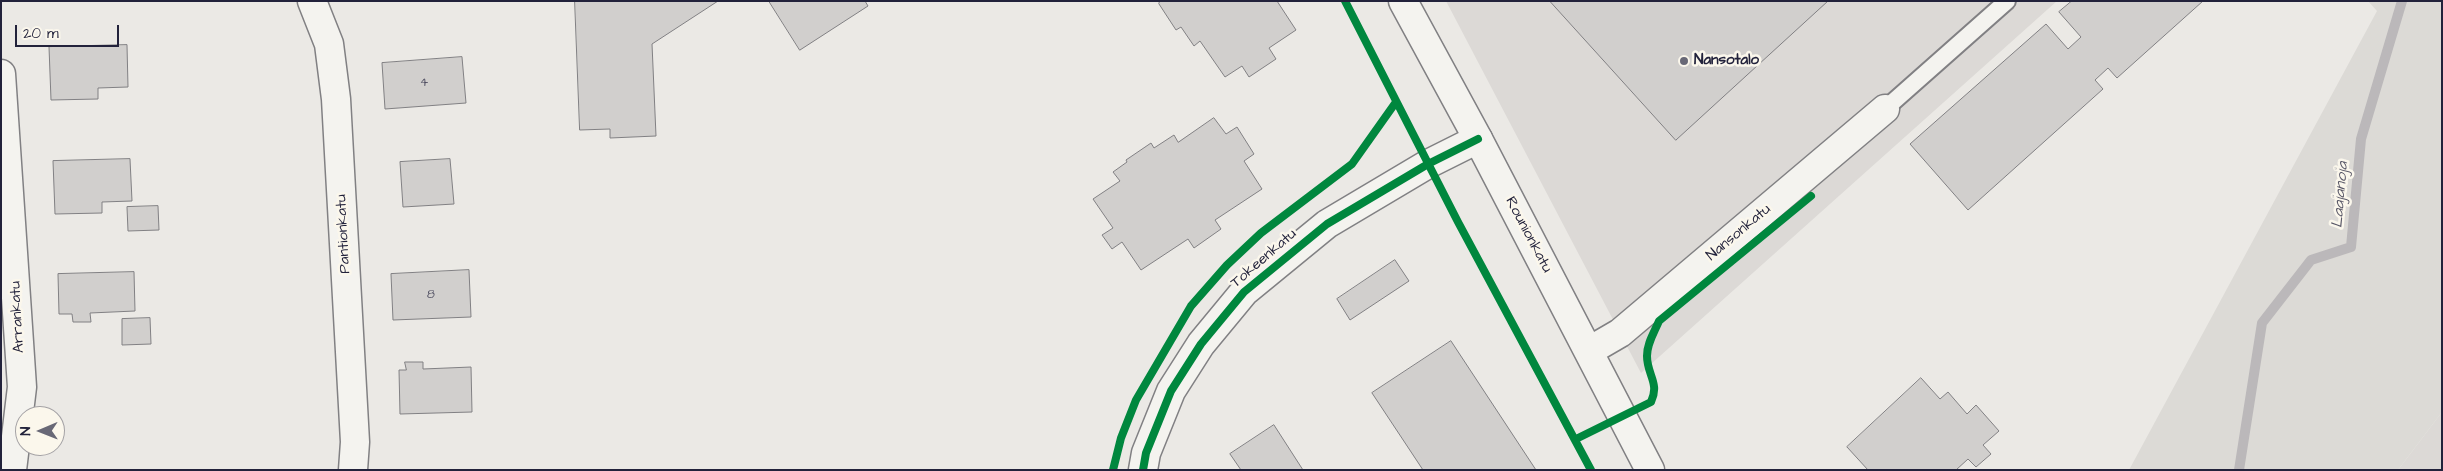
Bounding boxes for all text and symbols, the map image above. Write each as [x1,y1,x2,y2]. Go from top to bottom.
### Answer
scale bar [18,15,121,47]
text: 20 m [23,23,59,44]
place label: Nansotalo [1694,52,1759,70]
marker: Nansotalo [1678,55,1690,67]
house number: 4 [420,76,428,90]
water label: Laajanoja [2329,161,2353,229]
street label: Pantionkatu [333,194,355,274]
street label: Rounionkatu [1501,194,1555,276]
street label: Nansonkatu [1703,201,1775,265]
street label: Tokeenkatu [1227,226,1301,292]
street label: Arrankatu [7,281,29,353]
house number: 8 [427,288,435,302]
north arrow [15,406,65,456]
text: N [16,427,36,436]

